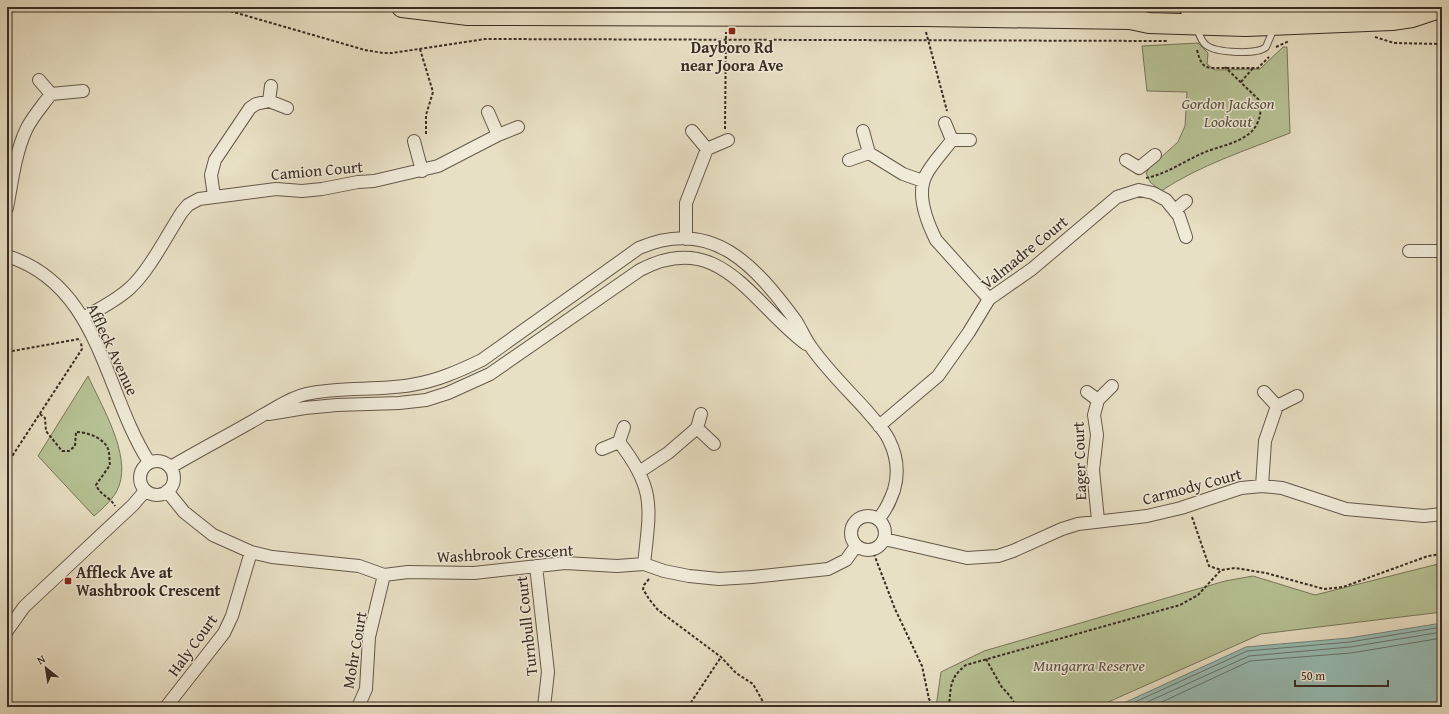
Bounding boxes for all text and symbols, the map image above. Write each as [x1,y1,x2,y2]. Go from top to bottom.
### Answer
marker: Dayboro Rd near Joora Ave [727,26,737,36]
place label: Dayboro Rd near Joora Ave [681,35,784,77]
park label: Gordon Jackson Lookout [1181,91,1275,133]
street label: Camion Court [270,154,364,186]
street label: Valmadre Court [975,209,1073,295]
street label: Affleck Avenue [81,299,145,399]
street label: Eager Court [1066,421,1092,501]
street label: Carmody Court [1140,461,1245,511]
street label: Washbrook Crescent [436,537,574,569]
place label: Affleck Ave at Washbrook Crescent [76,560,221,602]
street label: Turnbull Court [509,574,543,677]
marker: Affleck Ave at Washbrook Crescent [63,576,73,586]
street label: Haly Court [161,609,223,681]
street label: Mohr Court [335,609,373,691]
north arrow [26,648,66,688]
text: N [34,650,49,668]
park label: Mungarra Reserve [1033,653,1145,677]
scale bar [1295,662,1388,688]
text: 50 m [1301,667,1325,684]

